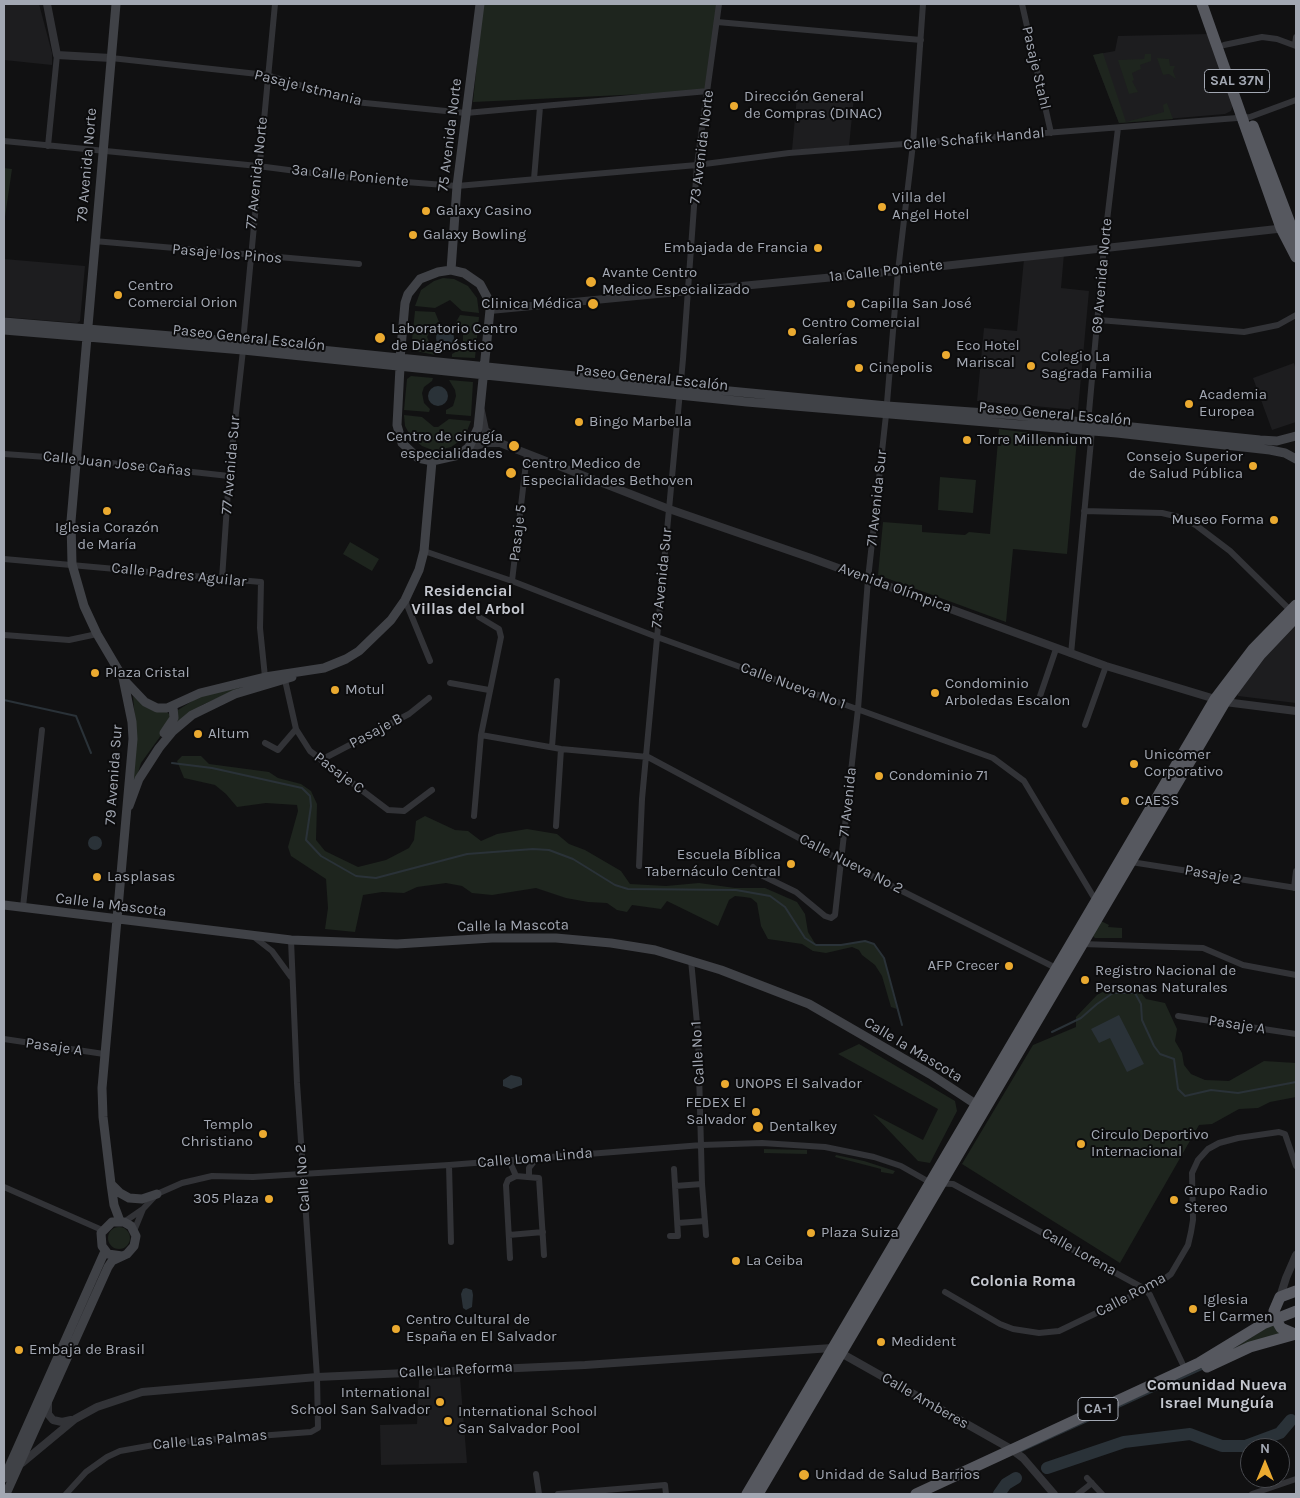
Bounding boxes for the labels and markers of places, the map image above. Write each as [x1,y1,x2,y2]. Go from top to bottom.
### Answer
place label: Dirección General de Compras (DINAC) [744,88,882,123]
marker: Dirección General de Compras (DINAC) [728,100,740,112]
place label: Villa del Angel Hotel [892,189,969,224]
marker: Villa del Angel Hotel [876,201,888,213]
place label: Galaxy Casino [436,202,532,220]
marker: Galaxy Casino [420,205,432,217]
place label: Galaxy Bowling [423,226,526,244]
marker: Galaxy Bowling [407,229,419,241]
place label: Embajada de Francia [664,239,808,257]
marker: Embajada de Francia [812,242,824,254]
place label: Avante Centro Medico Especializado [602,264,750,299]
marker: Avante Centro Medico Especializado [584,275,598,289]
place label: Centro Comercial Orion [128,277,238,312]
marker: Centro Comercial Orion [112,289,124,301]
place label: Clinica Médica [481,295,582,313]
place label: Capilla San José [861,295,972,313]
marker: Clinica Médica [586,297,600,311]
marker: Capilla San José [845,298,857,310]
place label: Centro Comercial Galerías [802,314,920,349]
place label: Laboratorio Centro de Diagnóstico [391,320,518,355]
marker: Centro Comercial Galerías [786,326,798,338]
marker: Laboratorio Centro de Diagnóstico [373,331,387,345]
place label: Eco Hotel Mariscal [956,337,1020,372]
place label: Colegio La Sagrada Familia [1041,348,1152,383]
marker: Eco Hotel Mariscal [940,349,952,361]
place label: Cinepolis [869,359,933,377]
marker: Colegio La Sagrada Familia [1025,360,1037,372]
marker: Cinepolis [853,362,865,374]
place label: Academia Europea [1199,386,1267,421]
marker: Academia Europea [1183,398,1195,410]
place label: Bingo Marbella [589,413,692,431]
marker: Bingo Marbella [573,416,585,428]
place label: Centro de cirugía especialidades [386,428,503,463]
place label: Torre Millennium [977,431,1093,449]
marker: Torre Millennium [961,434,973,446]
marker: Centro de cirugía especialidades [507,439,521,453]
place label: Consejo Superior de Salud Pública [1126,448,1243,483]
place label: Centro Medico de Especialidades Bethoven [522,455,693,490]
marker: Consejo Superior de Salud Pública [1247,460,1259,472]
marker: Centro Medico de Especialidades Bethoven [504,466,518,480]
marker: Iglesia Corazón de María [101,505,113,517]
place label: Museo Forma [1172,511,1264,529]
marker: Museo Forma [1268,514,1280,526]
place label: Iglesia Corazón de María [55,519,159,554]
place label: Plaza Cristal [105,664,190,682]
marker: Plaza Cristal [89,667,101,679]
place label: Condominio Arboledas Escalon [945,675,1070,710]
place label: Motul [345,681,385,699]
marker: Motul [329,684,341,696]
marker: Condominio Arboledas Escalon [929,687,941,699]
place label: Altum [208,725,250,743]
marker: Altum [192,728,204,740]
place label: Unicomer Corporativo [1144,746,1223,781]
marker: Unicomer Corporativo [1128,758,1140,770]
place label: Condominio 71 [889,767,988,785]
marker: Condominio 71 [873,770,885,782]
place label: CAESS [1135,792,1179,810]
marker: CAESS [1119,795,1131,807]
place label: Escuela Bíblica Tabernáculo Central [645,846,781,881]
marker: Escuela Bíblica Tabernáculo Central [785,858,797,870]
place label: Lasplasas [107,868,175,886]
marker: Lasplasas [91,871,103,883]
place label: AFP Crecer [927,957,999,975]
marker: AFP Crecer [1003,960,1015,972]
place label: Registro Nacional de Personas Naturales [1095,962,1236,997]
marker: Registro Nacional de Personas Naturales [1079,974,1091,986]
place label: UNOPS El Salvador [735,1075,862,1093]
marker: UNOPS El Salvador [719,1078,731,1090]
place label: FEDEX El Salvador [686,1094,746,1129]
marker: FEDEX El Salvador [750,1106,762,1118]
place label: Templo Christiano [181,1116,253,1151]
place label: Dentalkey [769,1118,837,1136]
marker: Dentalkey [751,1120,765,1134]
place label: Circulo Deportivo Internacional [1091,1126,1209,1161]
marker: Templo Christiano [257,1128,269,1140]
marker: Circulo Deportivo Internacional [1075,1138,1087,1150]
place label: Grupo Radio Stereo [1184,1182,1268,1217]
place label: 305 Plaza [193,1190,259,1208]
marker: 305 Plaza [263,1193,275,1205]
marker: Grupo Radio Stereo [1168,1194,1180,1206]
place label: Plaza Suiza [821,1224,899,1242]
marker: Plaza Suiza [805,1227,817,1239]
place label: La Ceiba [746,1252,803,1270]
marker: La Ceiba [730,1255,742,1267]
place label: Iglesia El Carmen [1203,1291,1273,1326]
marker: Iglesia El Carmen [1187,1303,1199,1315]
place label: Centro Cultural de España en El Salvador [406,1311,557,1346]
marker: Centro Cultural de España en El Salvador [390,1323,402,1335]
place label: Medident [891,1333,956,1351]
marker: Medident [875,1336,887,1348]
place label: Embaja de Brasil [29,1341,145,1359]
marker: Embaja de Brasil [13,1344,25,1356]
place label: International School San Salvador [290,1384,430,1419]
marker: International School San Salvador [434,1396,446,1408]
place label: International School San Salvador Pool [458,1403,597,1438]
marker: International School San Salvador Pool [442,1415,454,1427]
place label: Unidad de Salud Barrios [815,1466,980,1484]
marker: Unidad de Salud Barrios [797,1468,811,1482]

